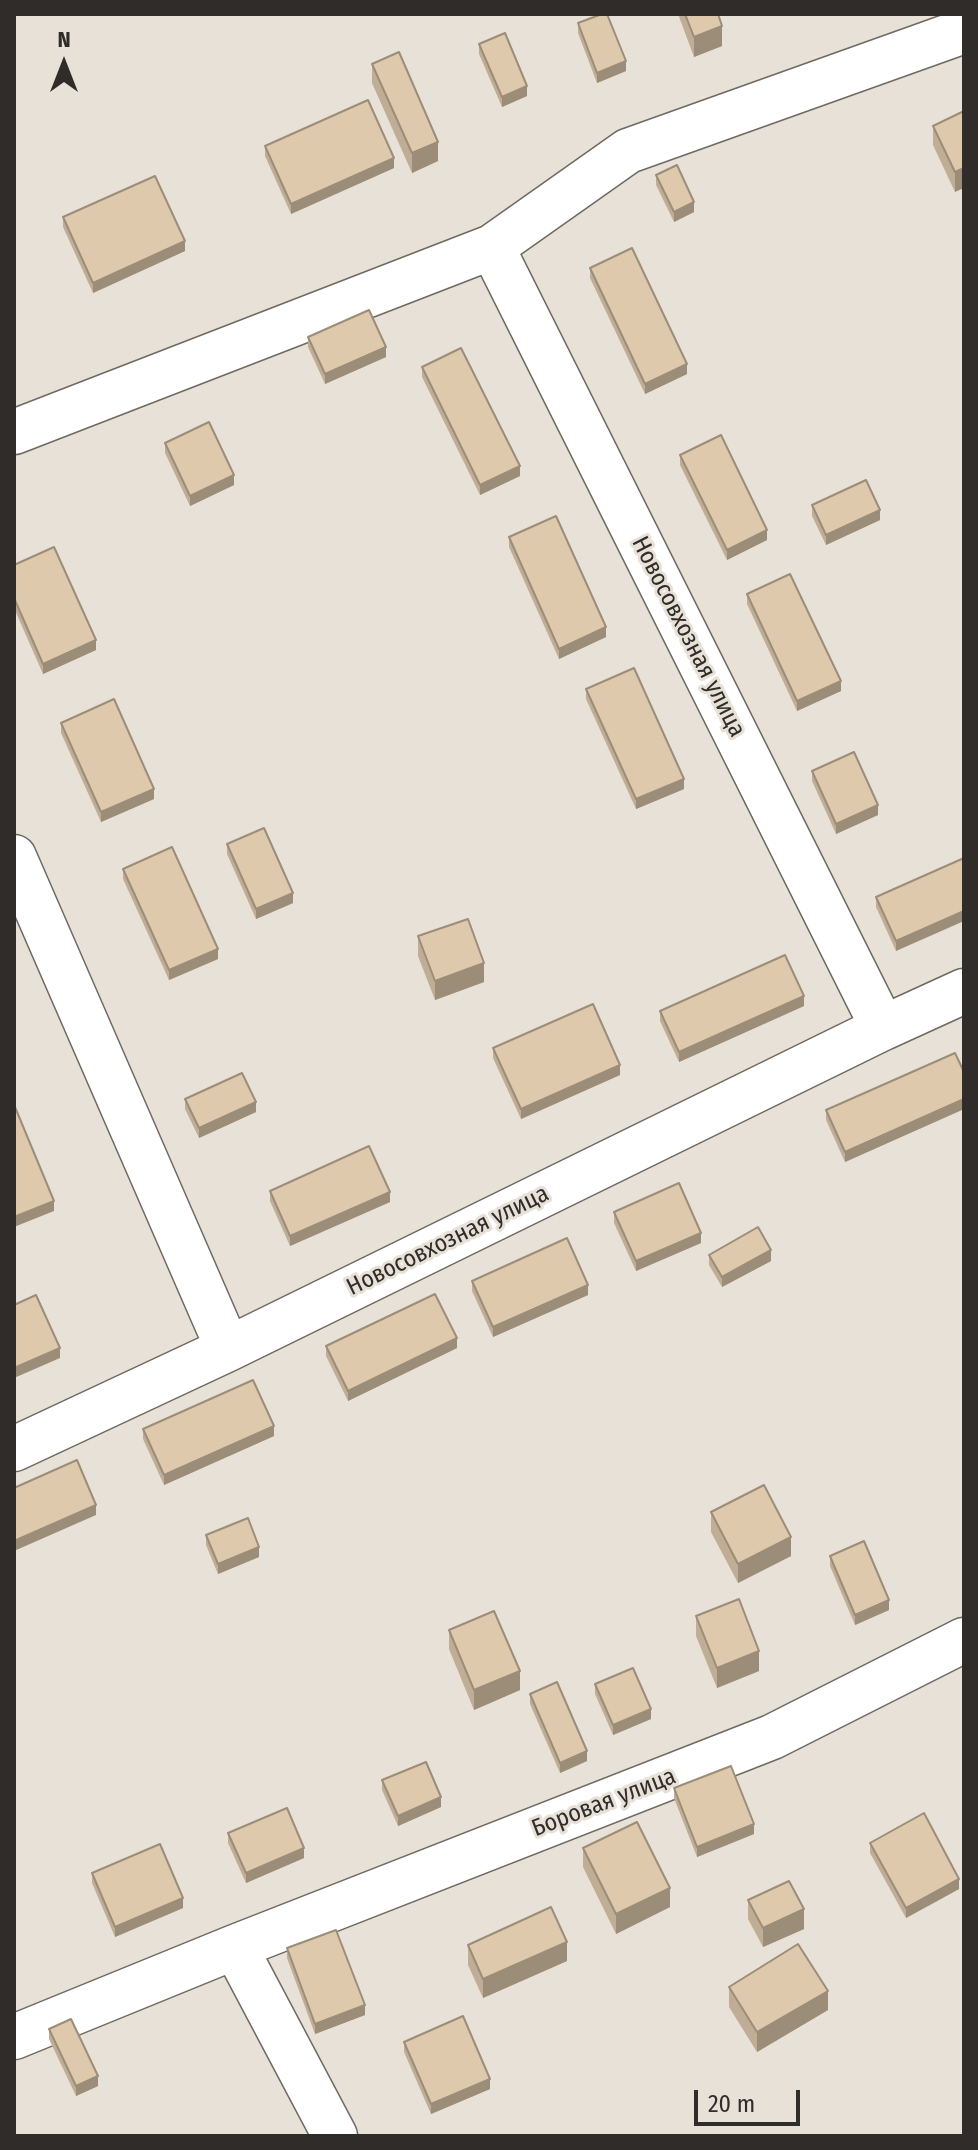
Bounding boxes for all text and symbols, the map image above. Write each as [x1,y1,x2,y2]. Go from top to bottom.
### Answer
north arrow [24,24,104,104]
text: N [57,26,71,53]
street label: Новосовхозная улица [625,532,751,742]
street label: Новосовхозная улица [342,1180,554,1302]
street label: Боровая улица [528,1762,680,1844]
scale bar [698,2074,804,2124]
text: 20 m [708,2090,755,2118]

